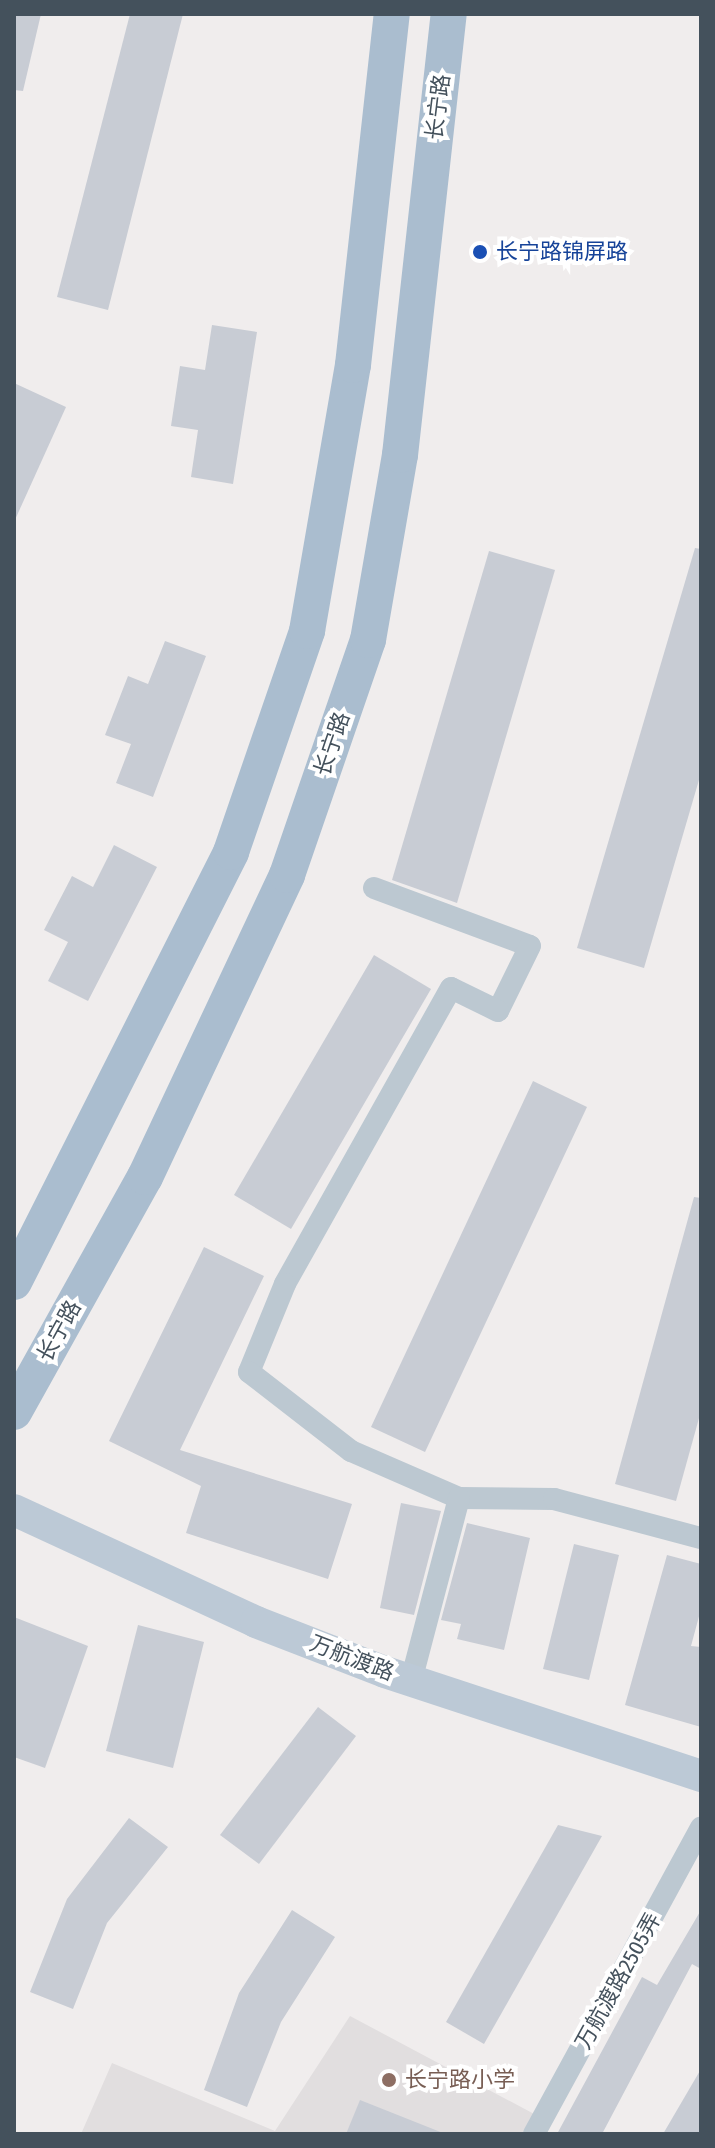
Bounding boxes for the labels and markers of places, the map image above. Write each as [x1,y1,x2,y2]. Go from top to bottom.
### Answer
place label: 长宁路锦屏路 [496,239,628,265]
marker: 长宁路锦屏路 [471,243,489,261]
place label: 长宁路小学 [405,2067,515,2093]
marker: 长宁路小学 [380,2071,398,2089]

